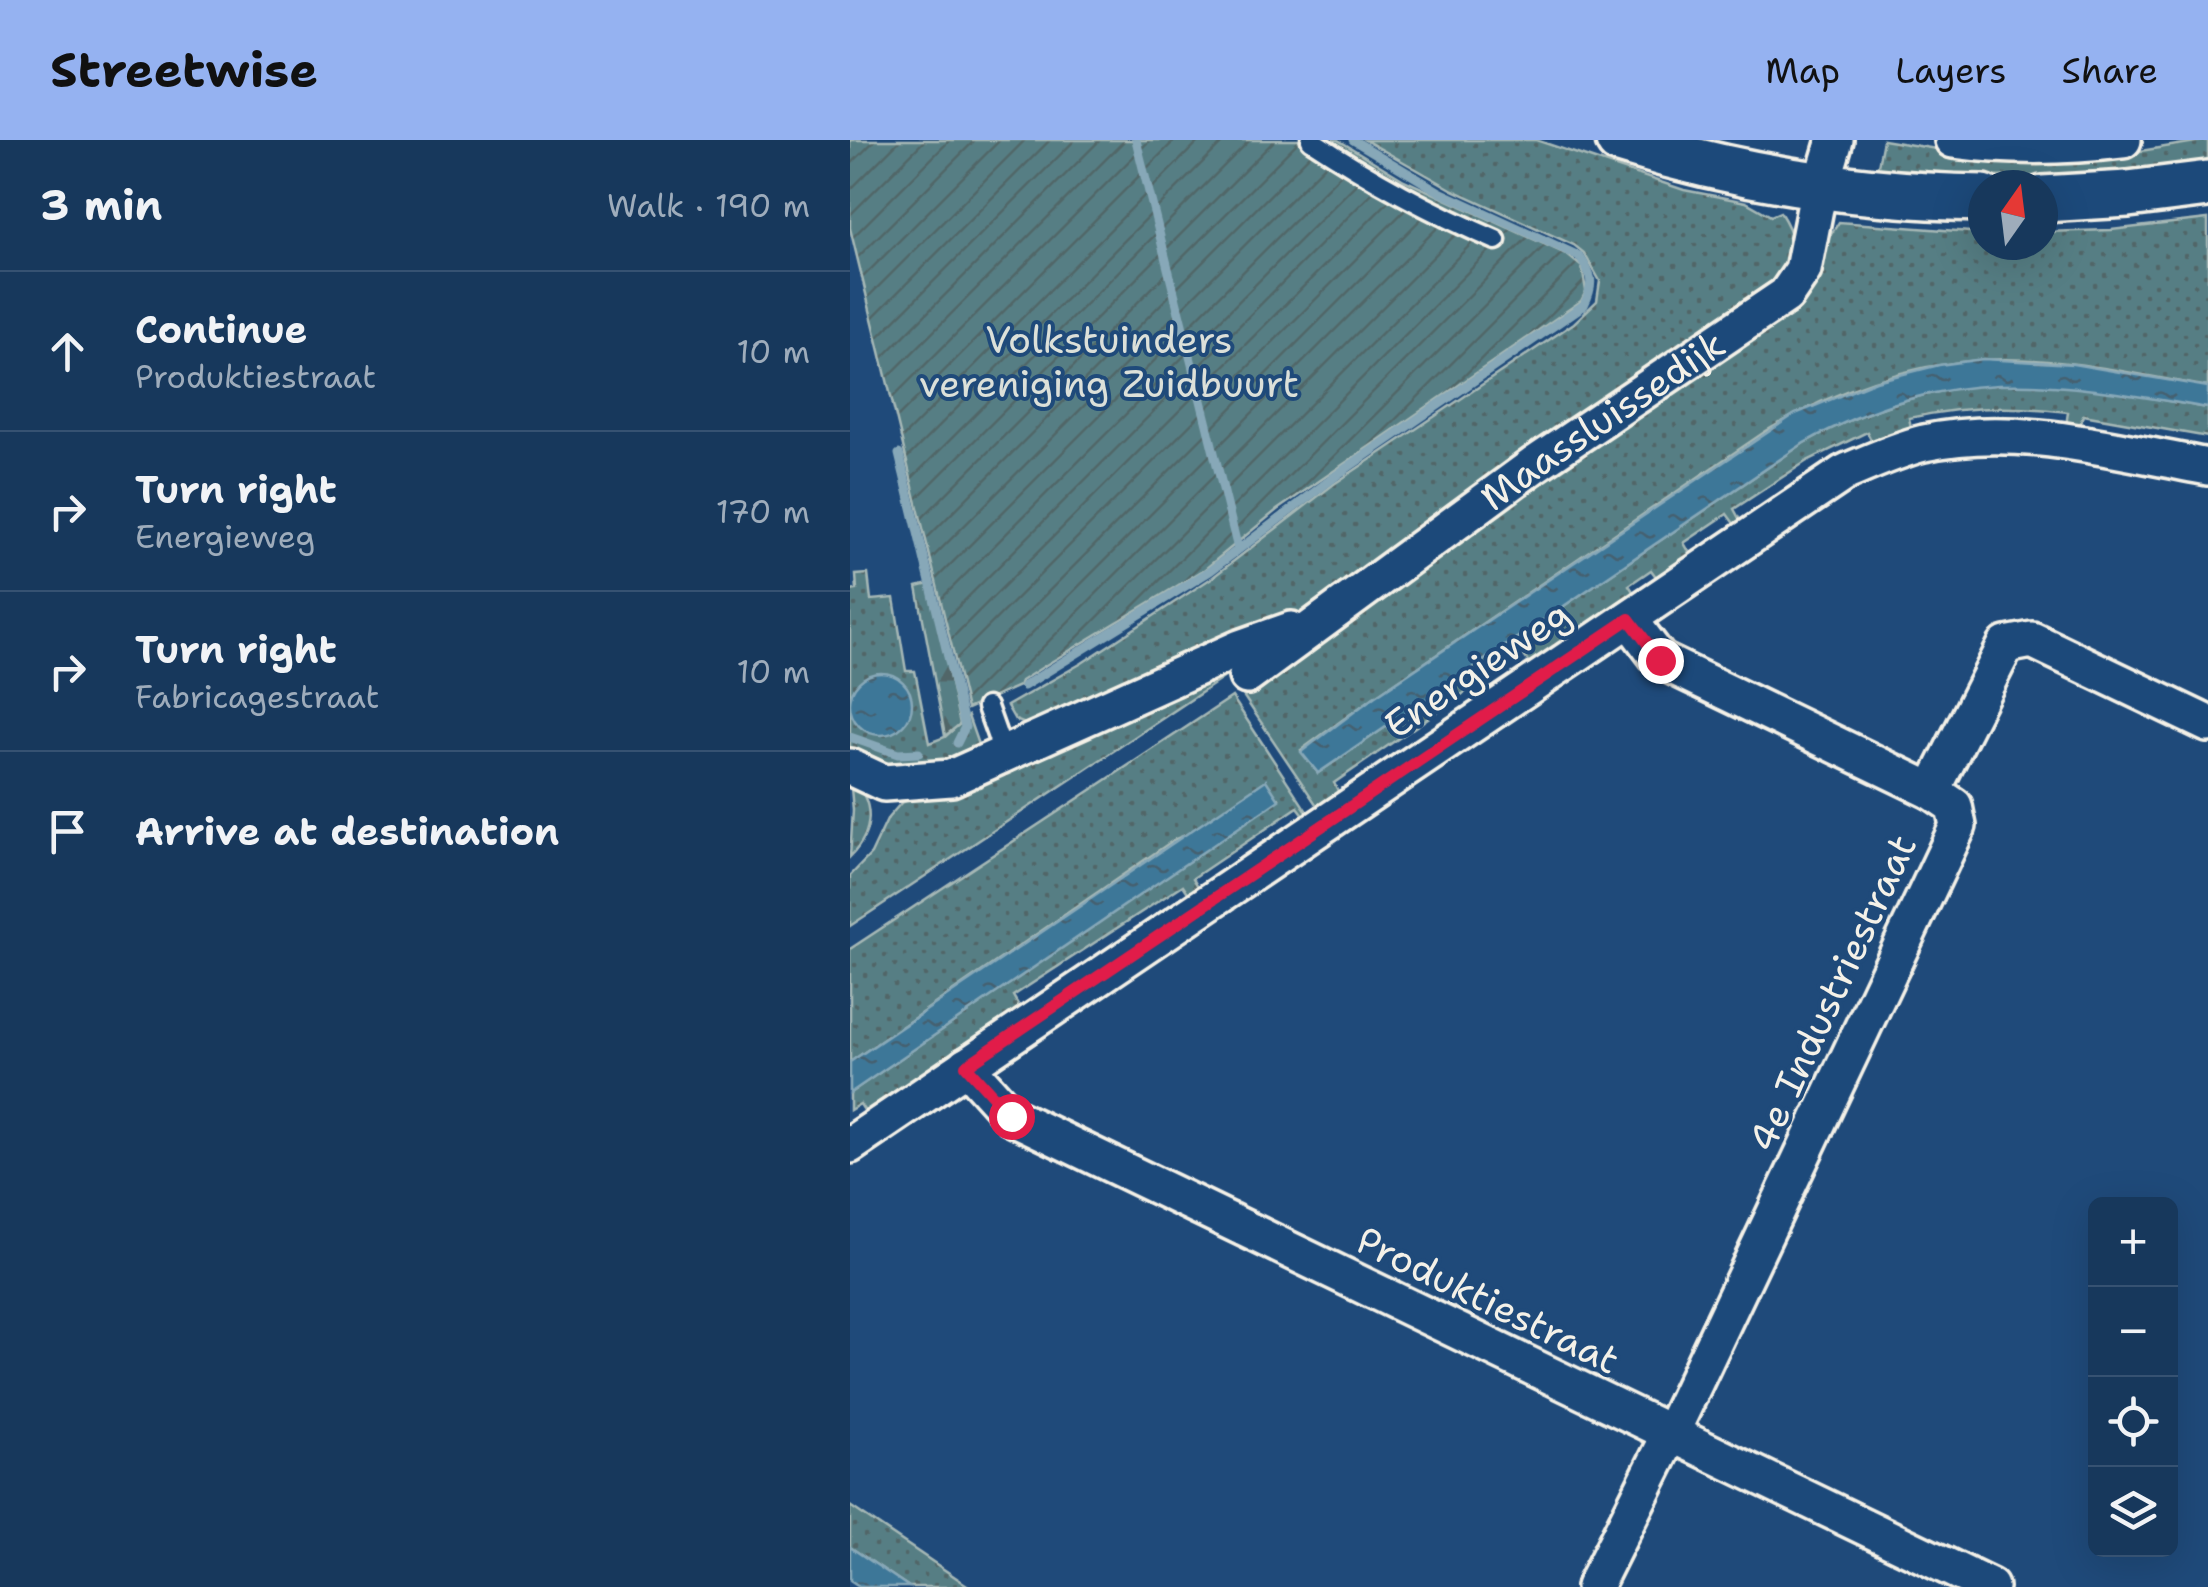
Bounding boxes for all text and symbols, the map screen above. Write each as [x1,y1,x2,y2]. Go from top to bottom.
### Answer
text: Streetwise [50,38,318,102]
text: Map [1765,47,1840,94]
text: Layers [1895,47,2007,94]
text: Share [2062,47,2158,94]
north arrow [1968,170,2058,260]
text: 3 min [40,177,162,233]
text: Walk · 190 m [607,184,810,227]
text: Continue [135,304,307,355]
park label: Volkstuinders vereniging Zuidbuurt [919,314,1299,409]
street label: Maassluissedijk [1470,318,1735,522]
icon: ahead [40,324,95,379]
text: 10 m [737,330,810,373]
text: Produktiestraat [135,355,376,398]
text: Turn right [135,464,337,515]
icon: right [40,484,95,539]
text: 170 m [716,490,810,533]
text: Energieweg [135,515,315,558]
street label: Energieweg [1374,588,1580,750]
text: Turn right [135,624,337,675]
route end [1638,638,1684,684]
icon: right [40,644,95,699]
text: 10 m [737,650,810,693]
text: Fabricagestraat [135,675,380,718]
icon: arrive [40,804,95,859]
text: Arrive at destination [135,806,559,857]
street label: 4e Industriestraat [1736,826,1928,1160]
route start [989,1094,1035,1140]
map controls [2088,1197,2178,1557]
button: + [2088,1197,2178,1287]
street label: Produktiestraat [1348,1214,1628,1386]
button: − [2088,1287,2178,1377]
button: locate [2088,1377,2178,1467]
button: layers [2088,1467,2178,1557]

